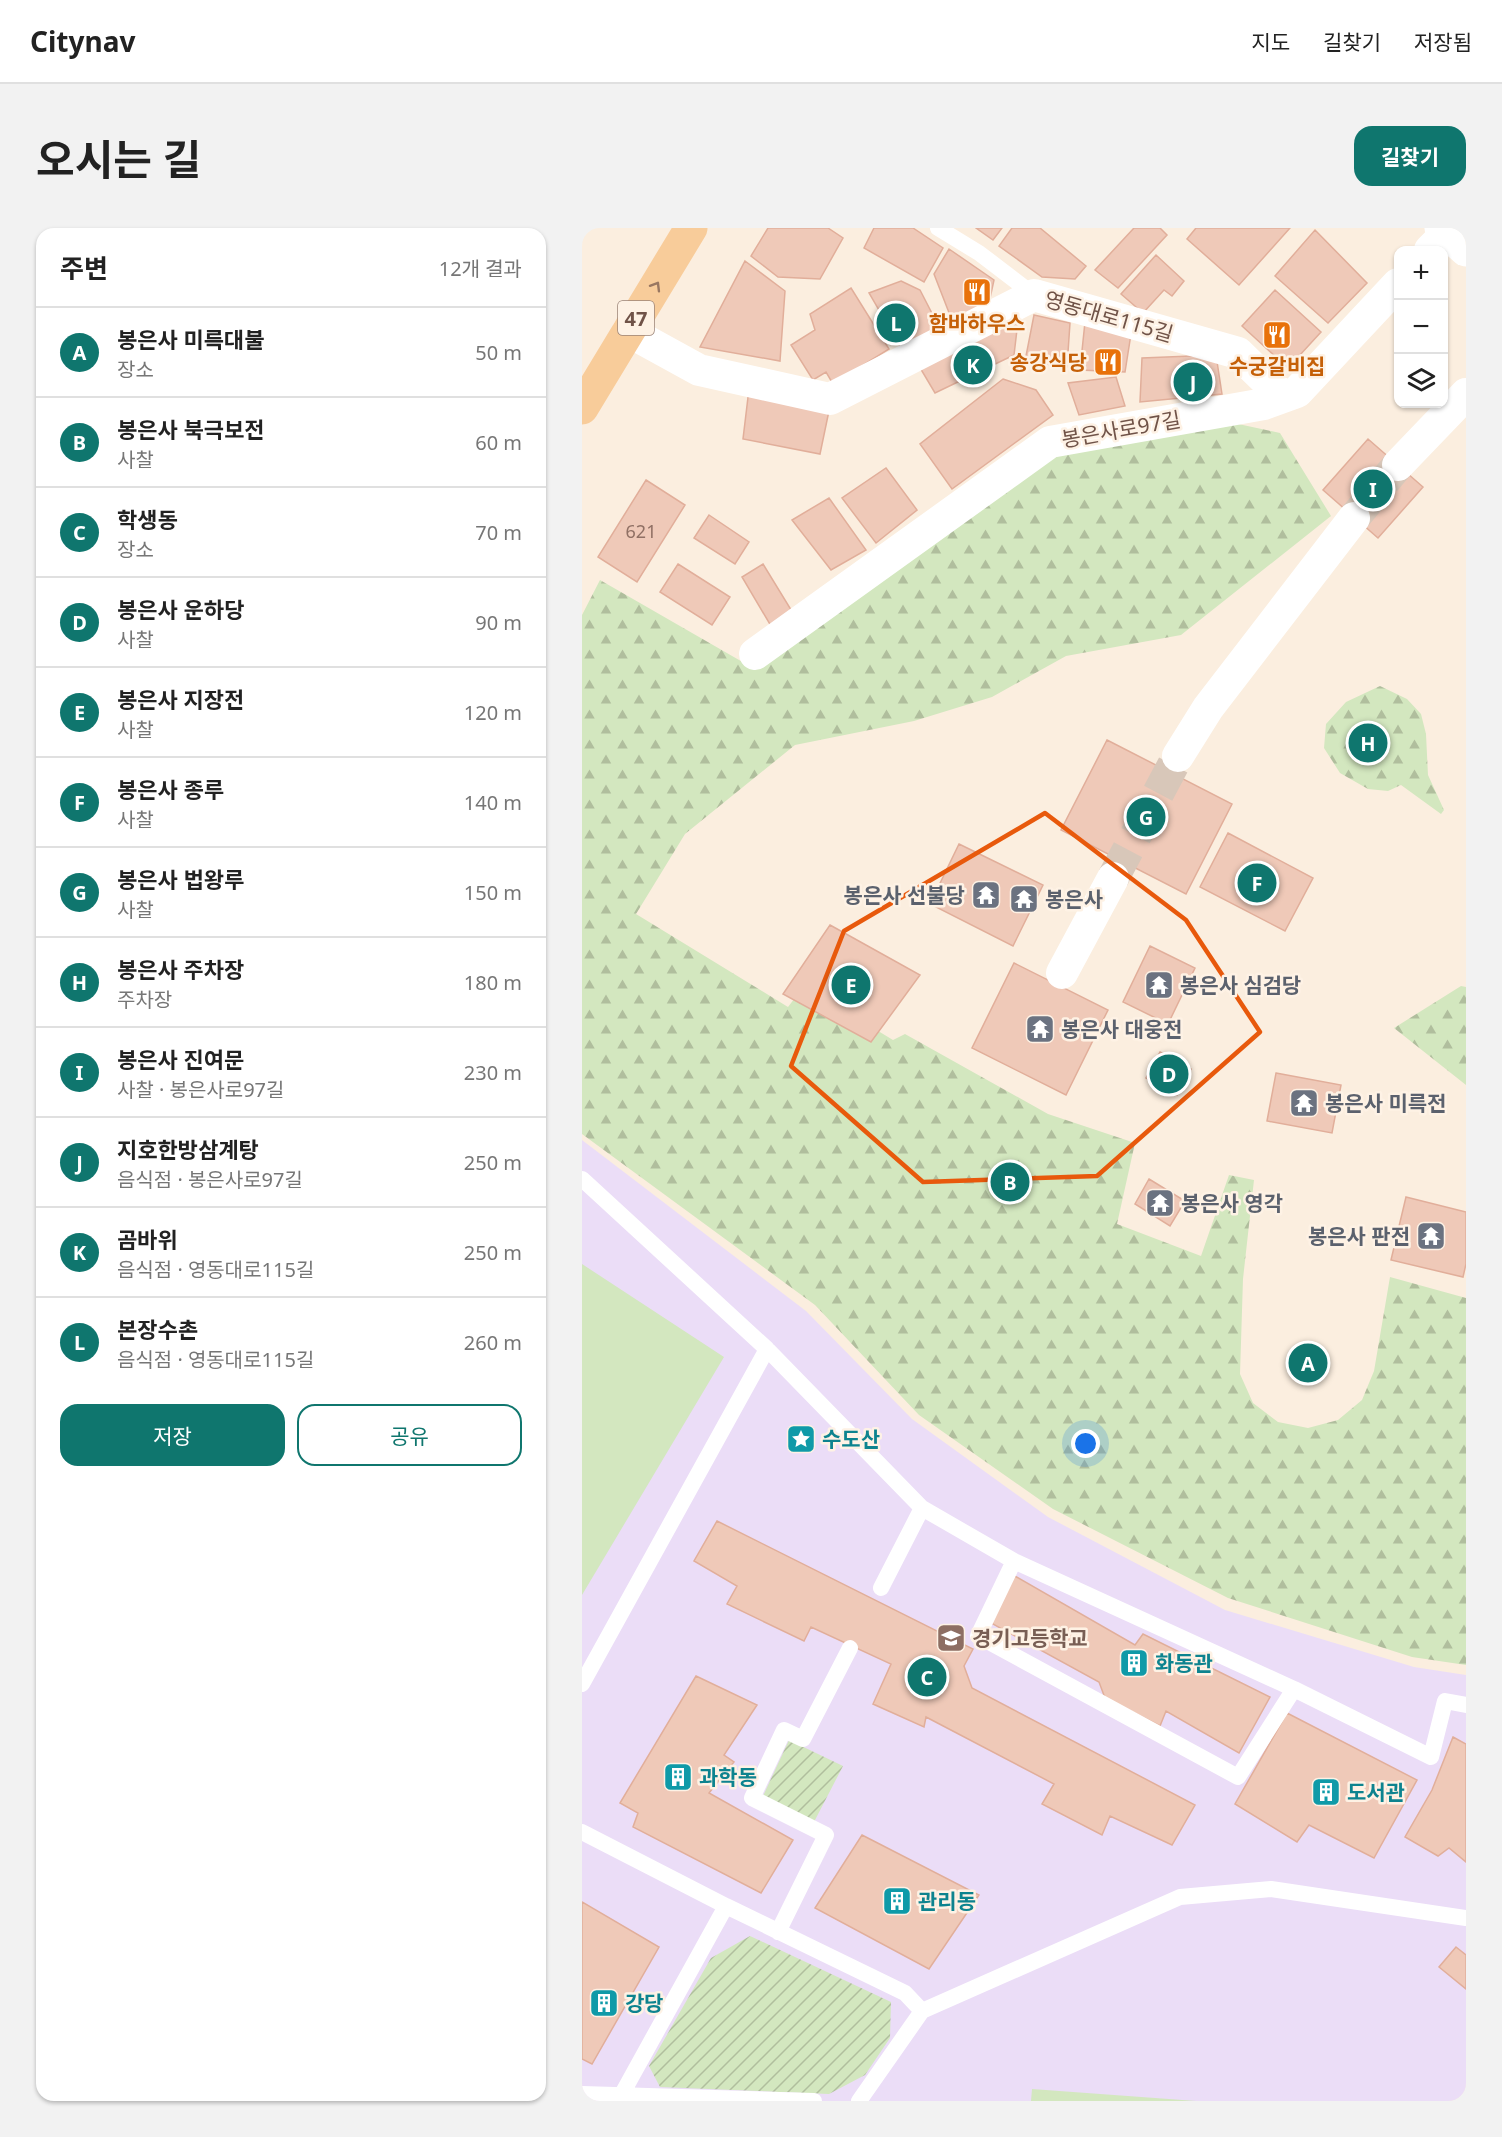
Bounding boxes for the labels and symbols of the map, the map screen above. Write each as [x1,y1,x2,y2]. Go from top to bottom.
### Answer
restaurant icon: 함바하우스 [961,276,993,308]
one-way arrow [648,282,660,292]
street label: 영동대로115길 [1041,284,1177,348]
pin: L [876,300,916,346]
road number: 47 [618,301,654,335]
place label: 함바하우스 [929,309,1025,337]
restaurant icon: 수궁갈비집 [1261,319,1293,351]
pin: K [954,342,992,388]
restaurant icon: 송강식당 [1092,346,1124,378]
place label: 송강식당 [1010,348,1087,376]
place label: 수궁갈비집 [1229,352,1325,380]
pin: J [1174,360,1212,404]
street label: 봉은사로97길 [1059,405,1183,453]
pin: I [1354,466,1392,512]
house number: 621 [626,519,656,543]
pin: H [1348,720,1388,766]
pin: G [1126,794,1166,840]
pin: F [1238,860,1276,906]
temple icon: 봉은사 선불당 [970,879,1002,911]
place label: 봉은사 선불당 [844,881,965,909]
temple icon: 봉은사 [1008,883,1040,915]
place label: 봉은사 [1045,885,1103,913]
pin: E [832,962,870,1008]
temple icon: 봉은사 심검당 [1143,969,1175,1001]
place label: 봉은사 심검당 [1180,971,1301,999]
temple icon: 봉은사 대웅전 [1024,1013,1056,1045]
place label: 봉은사 대웅전 [1061,1015,1182,1043]
pin: D [1150,1052,1188,1096]
temple icon: 봉은사 미륵전 [1288,1087,1320,1119]
place label: 봉은사 미륵전 [1325,1089,1446,1117]
pin: B [990,1160,1030,1204]
temple icon: 봉은사 영각 [1144,1187,1176,1219]
place label: 봉은사 영각 [1181,1189,1283,1217]
temple icon: 봉은사 판전 [1415,1220,1447,1252]
place label: 봉은사 판전 [1308,1222,1410,1250]
pin: A [1288,1340,1328,1386]
place icon: 수도산 [785,1423,817,1455]
place label: 수도산 [822,1425,880,1453]
your location [1071,1429,1100,1458]
school or university icon: 경기고등학교 [935,1622,967,1654]
place label: 경기고등학교 [972,1624,1088,1652]
building icon: 화동관 [1118,1647,1150,1679]
place label: 화동관 [1155,1649,1213,1677]
pin: C [908,1654,946,1700]
building icon: 과학동 [662,1761,694,1793]
place label: 과학동 [699,1763,757,1791]
building icon: 도서관 [1310,1776,1342,1808]
place label: 도서관 [1347,1778,1405,1806]
building icon: 관리동 [881,1885,913,1917]
place label: 관리동 [918,1887,976,1915]
building icon: 강당 [588,1987,620,2019]
place label: 강당 [625,1989,664,2017]

